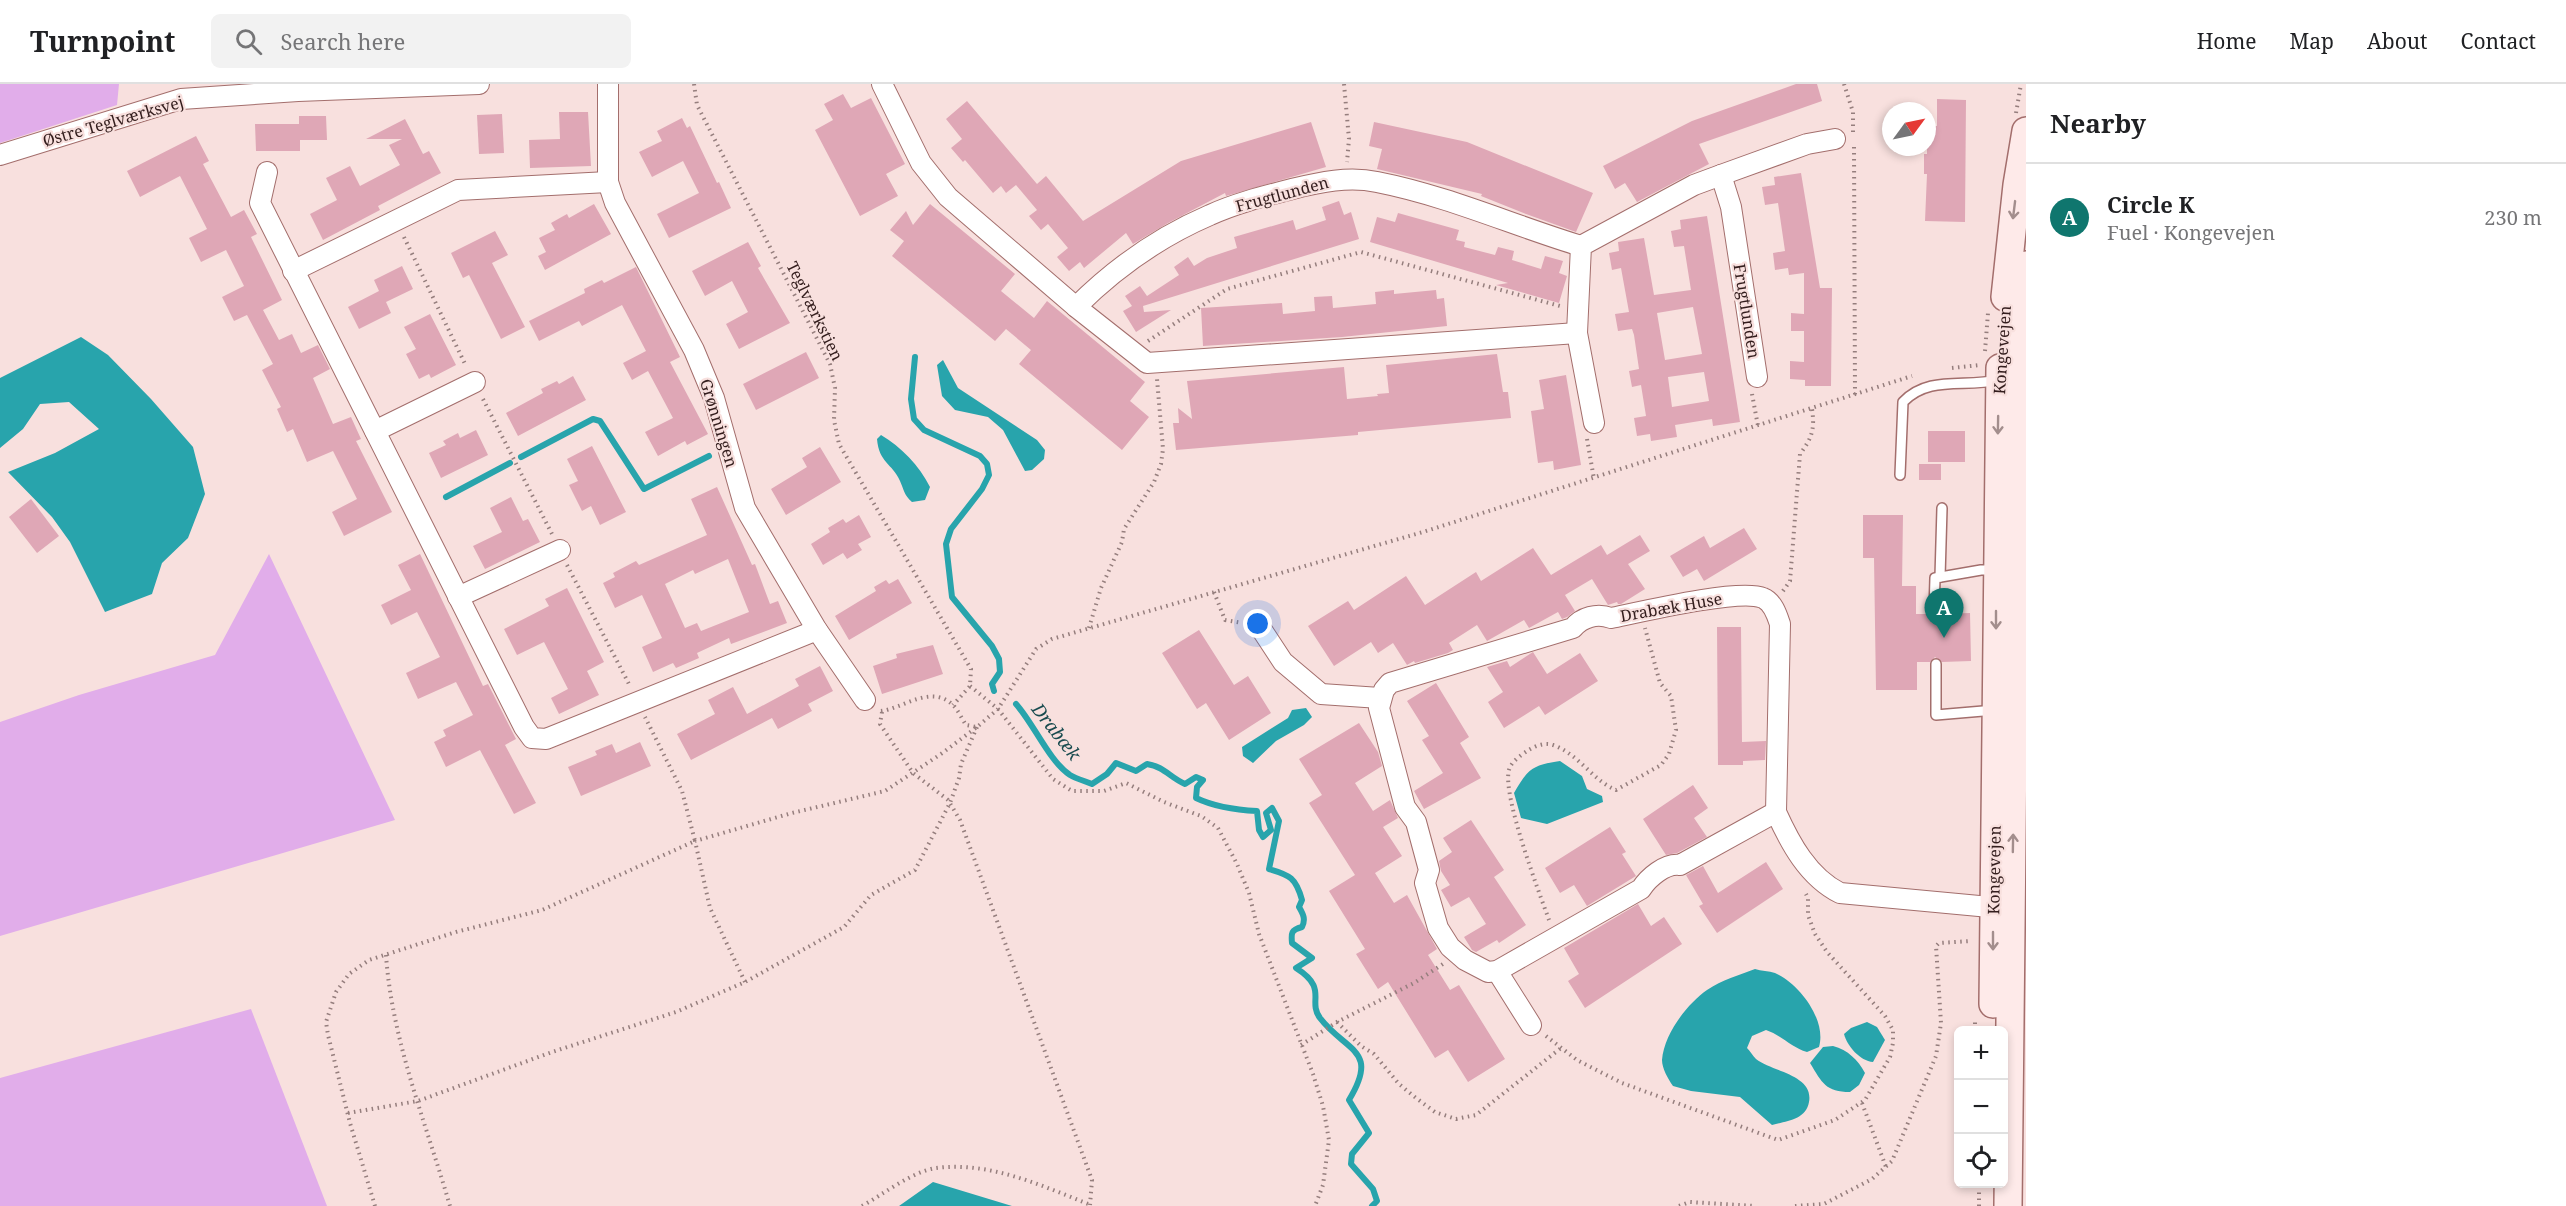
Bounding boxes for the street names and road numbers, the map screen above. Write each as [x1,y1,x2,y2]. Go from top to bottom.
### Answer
street label: Østre Teglværksvej [40,90,186,152]
street label: Frugtlunden [1233,171,1331,217]
street label: Teglværkstien [782,258,848,364]
street label: Frugtlunden [1729,262,1765,360]
street label: Kongevejen [1988,305,2016,395]
street label: Grønningen [695,376,743,470]
street label: Drabæk Huse [1618,587,1724,627]
street label: Kongevejen [1982,825,2006,915]

